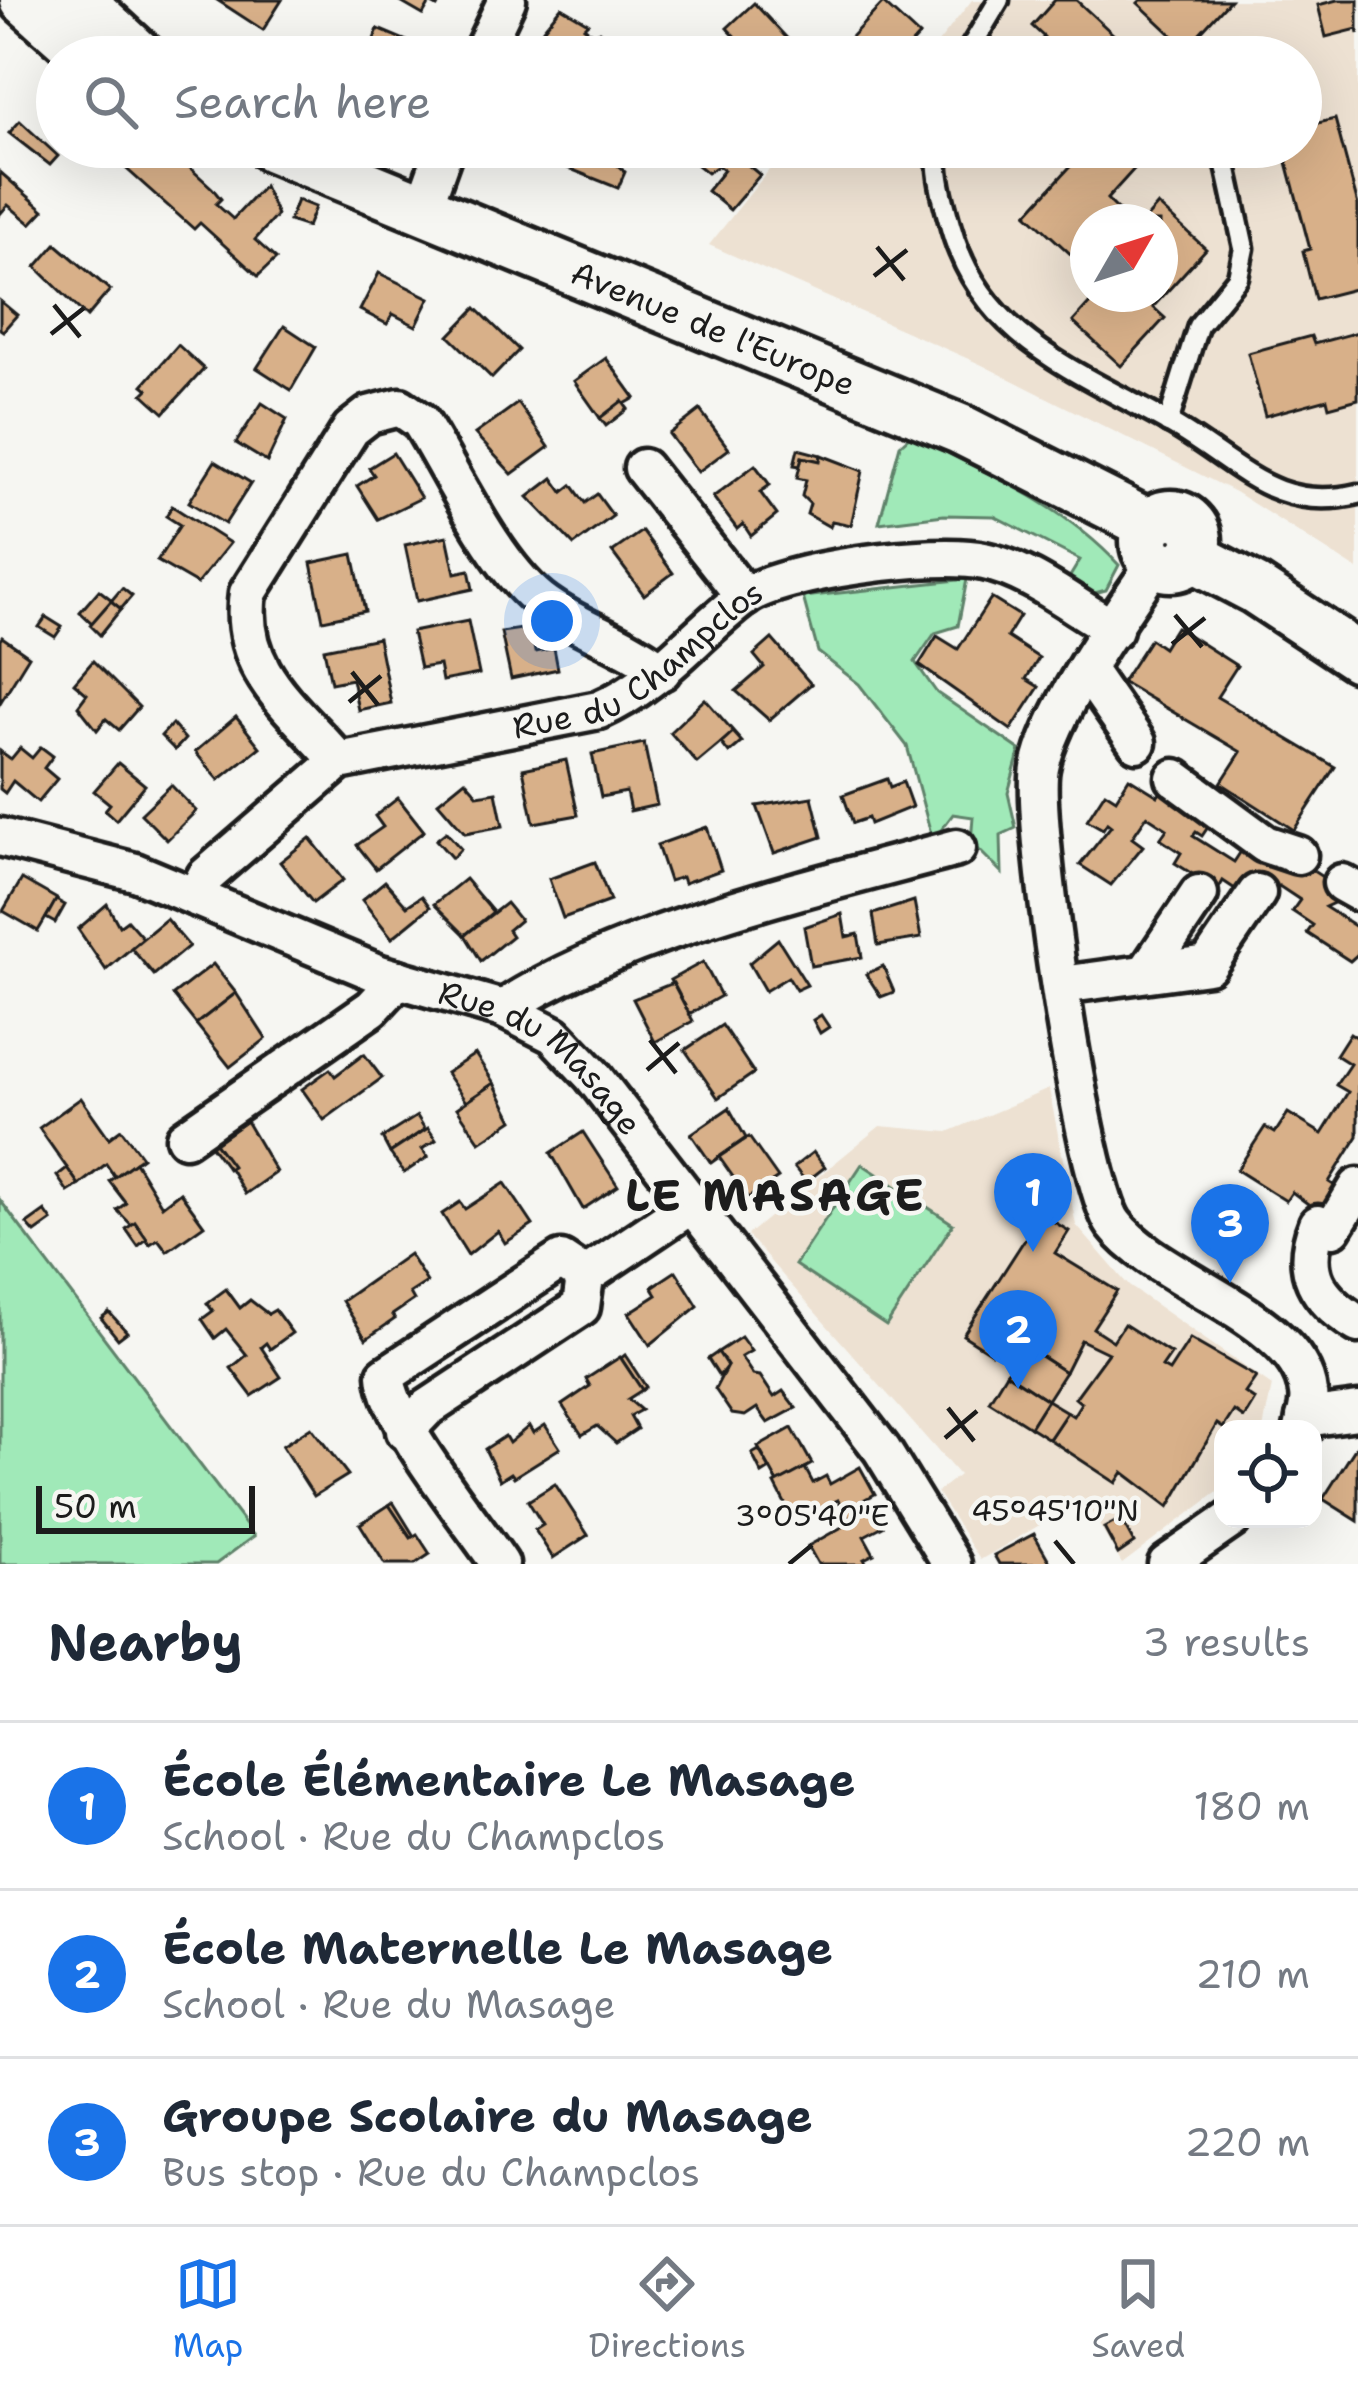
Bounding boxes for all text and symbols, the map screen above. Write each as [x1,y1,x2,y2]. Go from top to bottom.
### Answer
search box [36,36,1322,168]
icon: search [78,69,144,135]
text: Search here [174,72,431,132]
north arrow [1070,204,1178,312]
street label: Avenue de l'Europe [564,250,862,406]
street label: Rue du Champclos [509,568,770,749]
your location [522,591,582,651]
street label: Rue du Masage [433,969,653,1144]
pin: 1 [994,1153,1072,1252]
district label: LE MASAGE [625,1165,927,1225]
pin: 3 [1191,1184,1269,1283]
pin: 2 [979,1290,1057,1389]
map controls [1214,1420,1322,1528]
button: locate [1214,1420,1322,1528]
scale bar [36,1480,255,1533]
text: 50 m [54,1484,137,1529]
text: 45°45'10"N [971,1490,1139,1531]
text: 3°05'40"E [735,1495,889,1536]
text: Nearby [48,1608,243,1676]
text: 3 results [1143,1616,1310,1668]
text: École Élémentaire Le Masage [162,1750,855,1810]
text: 1 [78,1780,96,1832]
text: 180 m [1194,1780,1310,1832]
text: School · Rue du Champclos [162,1810,665,1862]
text: École Maternelle Le Masage [162,1918,833,1978]
text: 2 [73,1948,101,2000]
text: 210 m [1195,1948,1310,2000]
text: School · Rue du Masage [162,1978,616,2030]
text: Groupe Scolaire du Masage [162,2086,813,2146]
text: 3 [73,2116,101,2168]
text: 220 m [1184,2116,1310,2168]
text: Bus stop · Rue du Champclos [162,2146,700,2198]
tab: Map [173,2251,243,2368]
tab: Directions [589,2251,746,2368]
tab: Saved [1092,2251,1185,2368]

